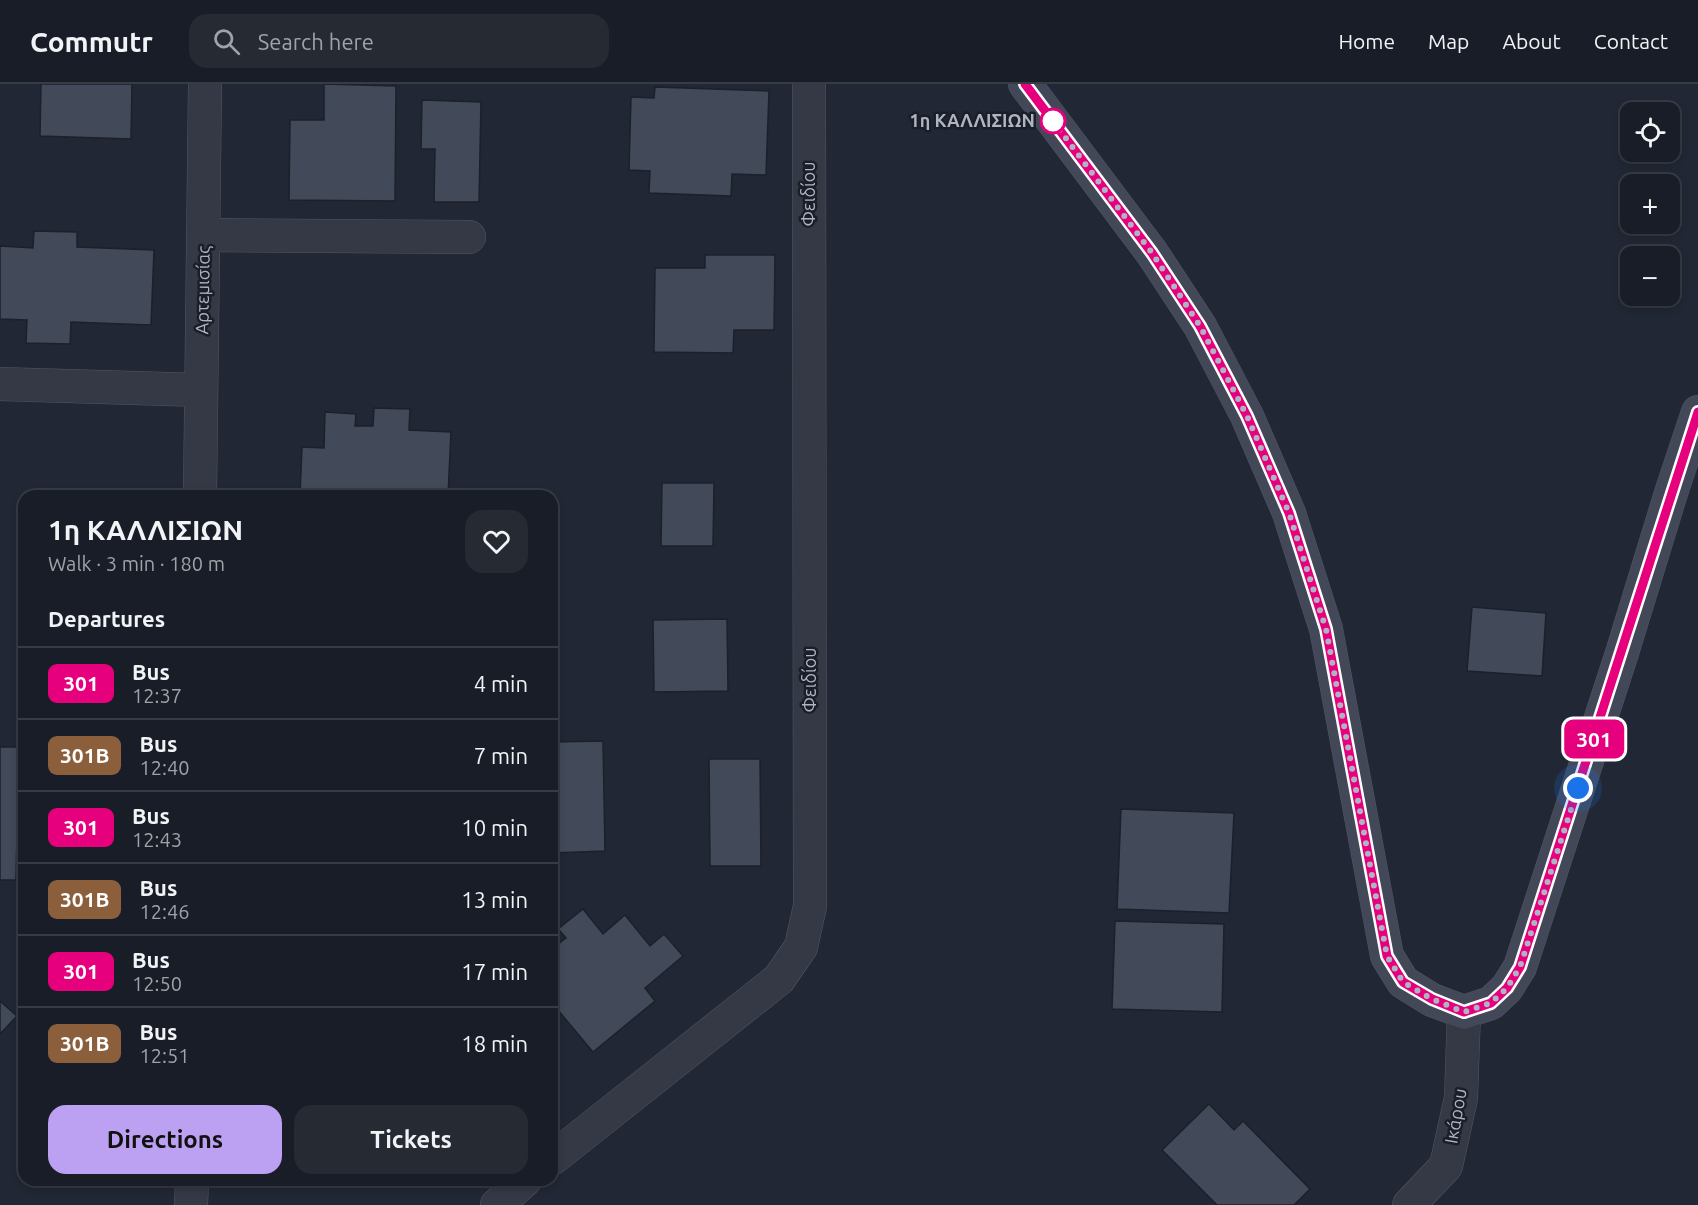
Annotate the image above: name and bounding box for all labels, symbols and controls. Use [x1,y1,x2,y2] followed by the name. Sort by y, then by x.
[189,14,609,68] search box
[210,25,243,58] icon: search
[30,26,153,57] text: Commutr
[258,29,374,54] text: Search here
[1338,29,1395,53] text: Home
[1428,29,1469,53] text: Map
[1502,29,1561,53] text: About
[1594,29,1668,53] text: Contact
[1620,102,1680,306] map controls
[1620,102,1680,162] button: locate
[1040,108,1066,134] marker: 1η ΚΑΛΛΙΣΙΩΝ
[910,110,1035,130] place label: 1η ΚΑΛΛΙΣΙΩΝ
[798,161,818,227] street label: Φειδίου
[1620,174,1680,234] button: +
[191,245,214,335] street label: Αρτεμισίας
[1620,246,1680,306] button: −
[465,510,528,573] button: heart
[48,514,243,545] text: 1η ΚΑΛΛΙΣΙΩΝ
[48,552,225,575] text: Walk · 3 min · 180 m
[48,606,165,631] text: Departures
[799,647,819,713] street label: Φειδίου
[132,659,170,684] text: Bus
[63,671,99,695] text: 301
[474,671,528,696] text: 4 min
[132,684,182,707] text: 12:37
[1560,720,1628,758] line badge: 301
[1576,727,1612,751] text: 301
[139,731,177,756] text: Bus
[60,743,109,767] text: 301B
[474,743,528,768] text: 7 min
[139,756,190,779] text: 12:40
[1563,773,1593,803] your location
[132,803,170,828] text: Bus
[63,815,99,839] text: 301
[461,815,528,840] text: 10 min
[132,828,182,851] text: 12:43
[139,875,177,900] text: Bus
[60,887,109,911] text: 301B
[461,887,528,912] text: 13 min
[139,900,190,923] text: 12:46
[132,947,170,972] text: Bus
[63,959,99,983] text: 301
[461,959,528,984] text: 17 min
[132,972,182,995] text: 12:50
[139,1019,177,1044] text: Bus
[60,1031,109,1055] text: 301B
[461,1031,528,1056] text: 18 min
[139,1044,190,1067] text: 12:51
[1440,1087,1470,1145] street label: Ικάρου
[48,1105,282,1174] button: Directions
[294,1105,528,1174] button: Tickets

